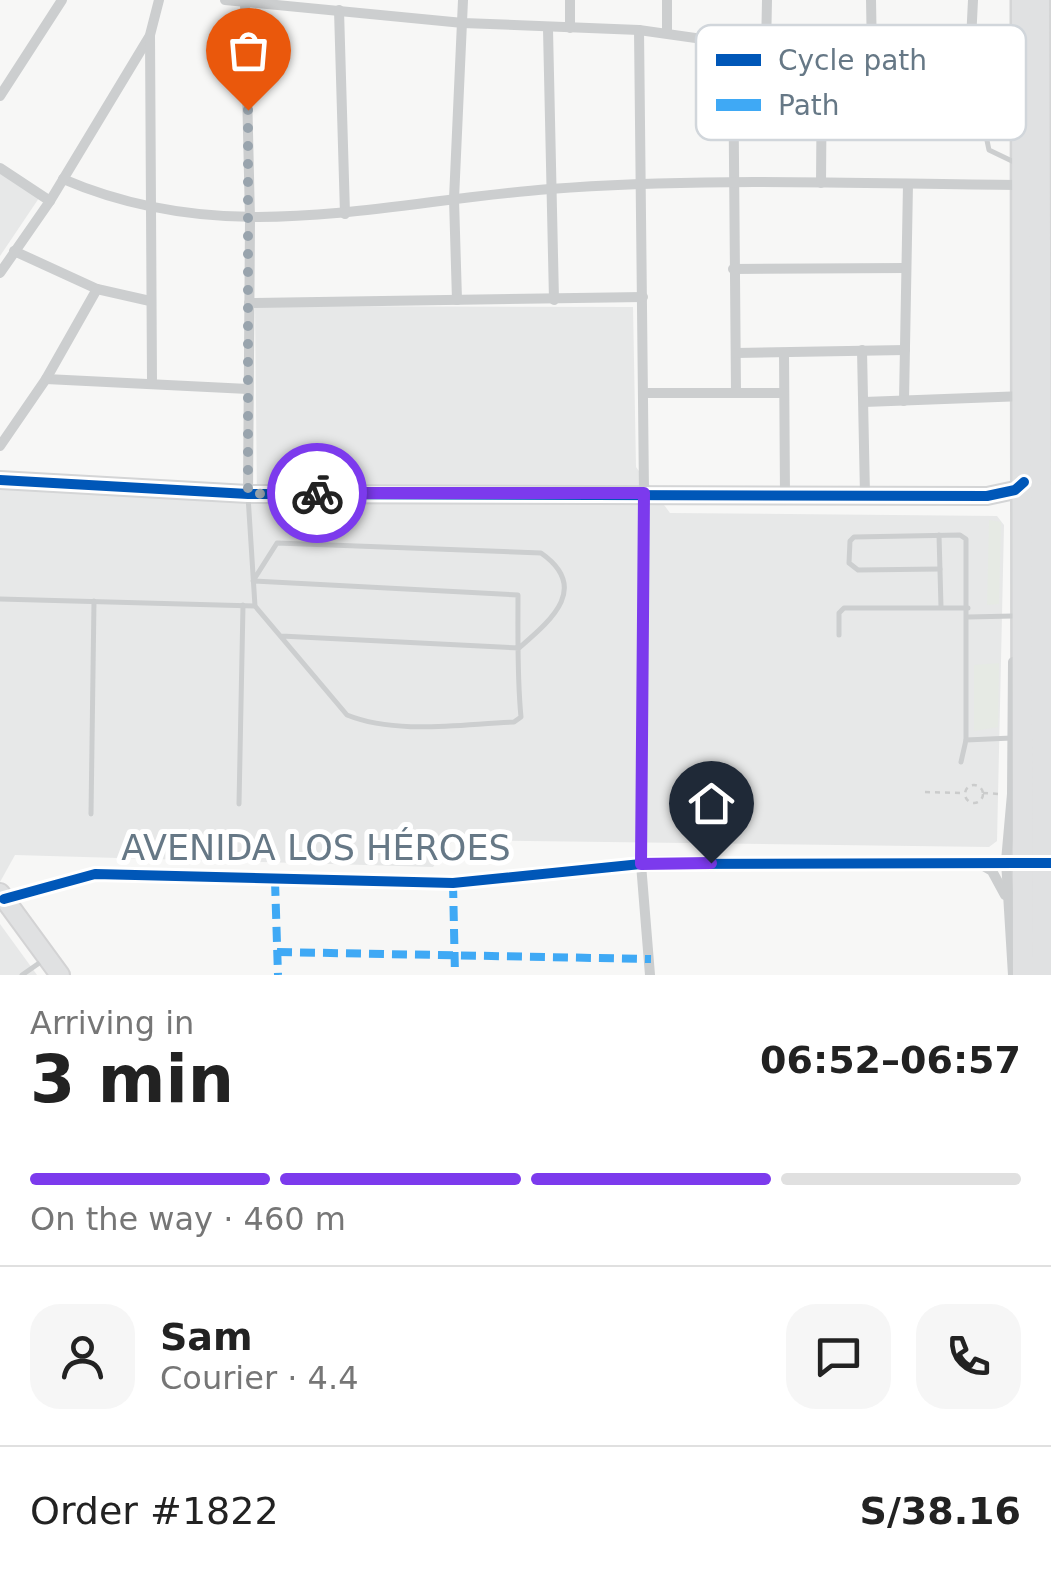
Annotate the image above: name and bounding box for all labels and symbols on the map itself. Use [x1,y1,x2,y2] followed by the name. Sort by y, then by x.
[206,8,291,111] pin
[696,25,1026,140] legend
[778,44,927,77] text: Cycle path
[778,89,840,122] text: Path
[267,443,367,543] courier
[669,761,754,864] pin
[121,827,511,868] street label: AVENIDA LOS HÉROES

